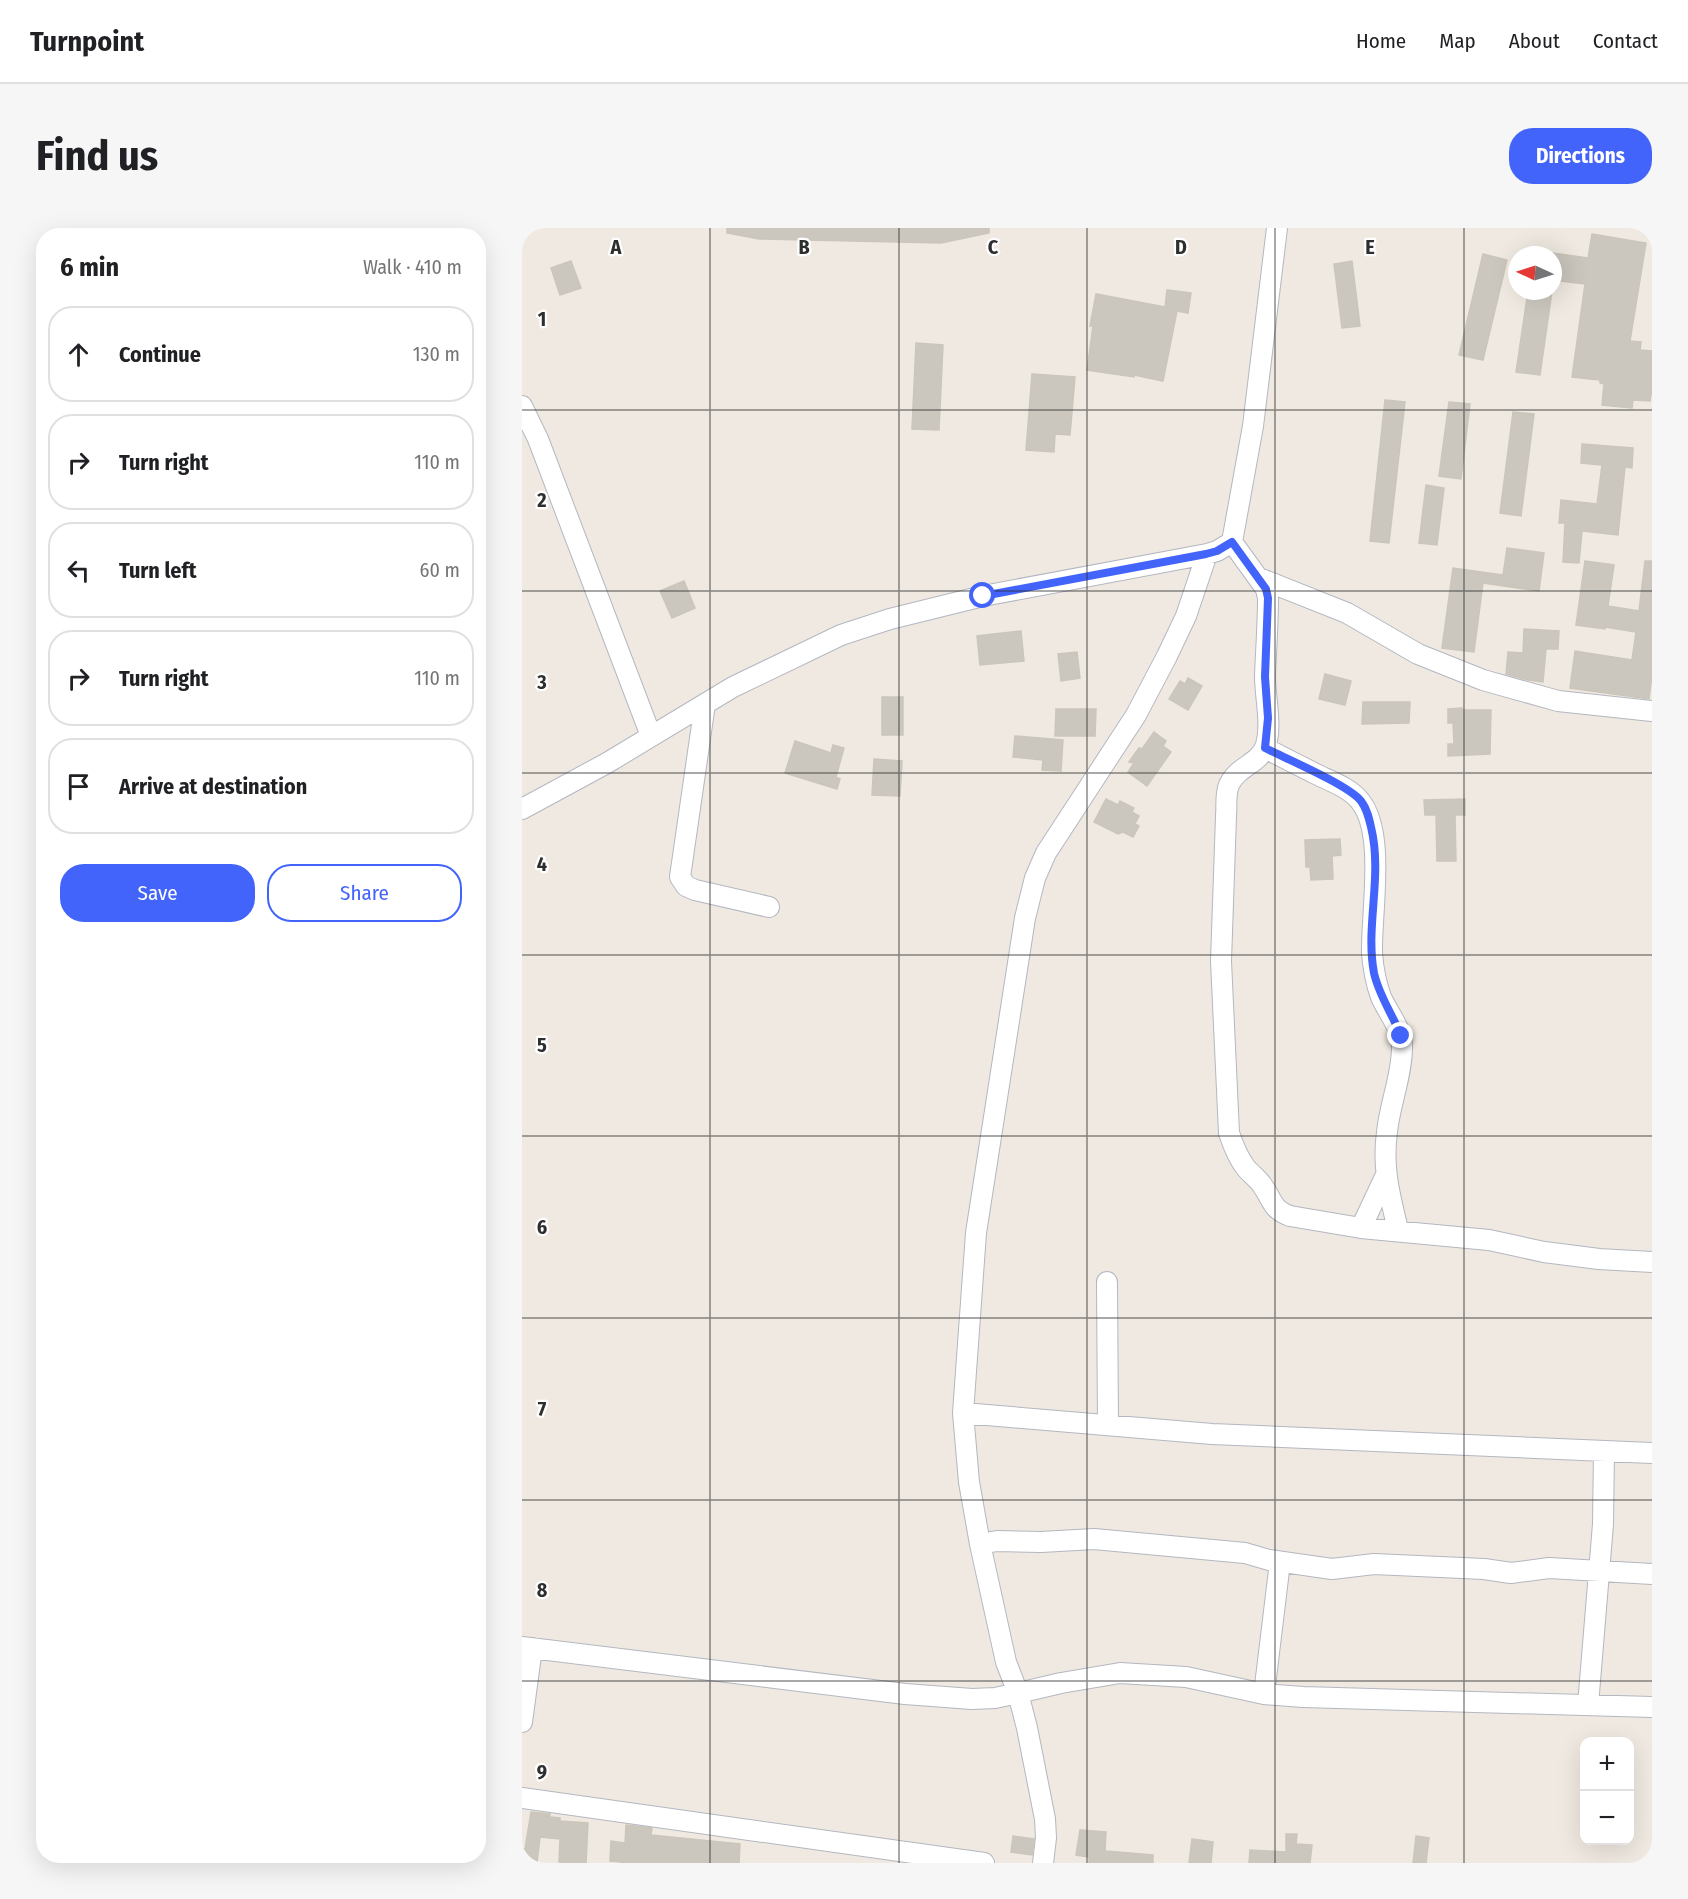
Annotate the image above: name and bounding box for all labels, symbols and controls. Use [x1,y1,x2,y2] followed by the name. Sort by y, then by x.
[30,25,144,58] text: Turnpoint
[1356,28,1406,54] text: Home
[1439,28,1476,54] text: Map
[1509,28,1560,54] text: About
[1593,28,1658,54] text: Contact
[1509,128,1652,184] button: Directions
[36,131,158,181] text: Find us
[610,235,623,259] text: A
[798,235,810,259] text: B
[988,235,999,259] text: C
[1175,235,1187,259] text: D
[1365,235,1375,259] text: E
[1508,246,1562,300] north arrow
[60,252,119,283] text: 6 min
[363,255,462,279] text: Walk · 410 m
[538,307,546,331] text: 1
[62,338,95,371] icon: ahead
[119,341,201,368] text: Continue
[413,342,460,366] text: 130 m
[62,446,95,479] icon: right
[119,449,208,476] text: Turn right
[414,450,460,474] text: 110 m
[536,488,547,512] text: 2
[62,554,95,587] icon: left
[119,557,197,584] text: Turn left
[420,558,460,582] text: 60 m
[969,582,995,608] route start
[62,662,95,695] icon: right
[119,665,208,692] text: Turn right
[414,666,460,690] text: 110 m
[536,670,547,694] text: 3
[62,770,95,803] icon: arrive
[119,773,307,800] text: Arrive at destination
[537,852,547,876] text: 4
[60,864,255,922] button: Save
[267,864,462,922] button: Share
[1387,1022,1413,1048] route end
[537,1033,547,1057] text: 5
[537,1215,547,1239] text: 6
[538,1397,547,1421] text: 7
[537,1578,548,1602] text: 8
[1580,1737,1634,1845] map controls
[1580,1737,1634,1791] button: +
[537,1760,547,1784] text: 9
[1580,1791,1634,1845] button: −

